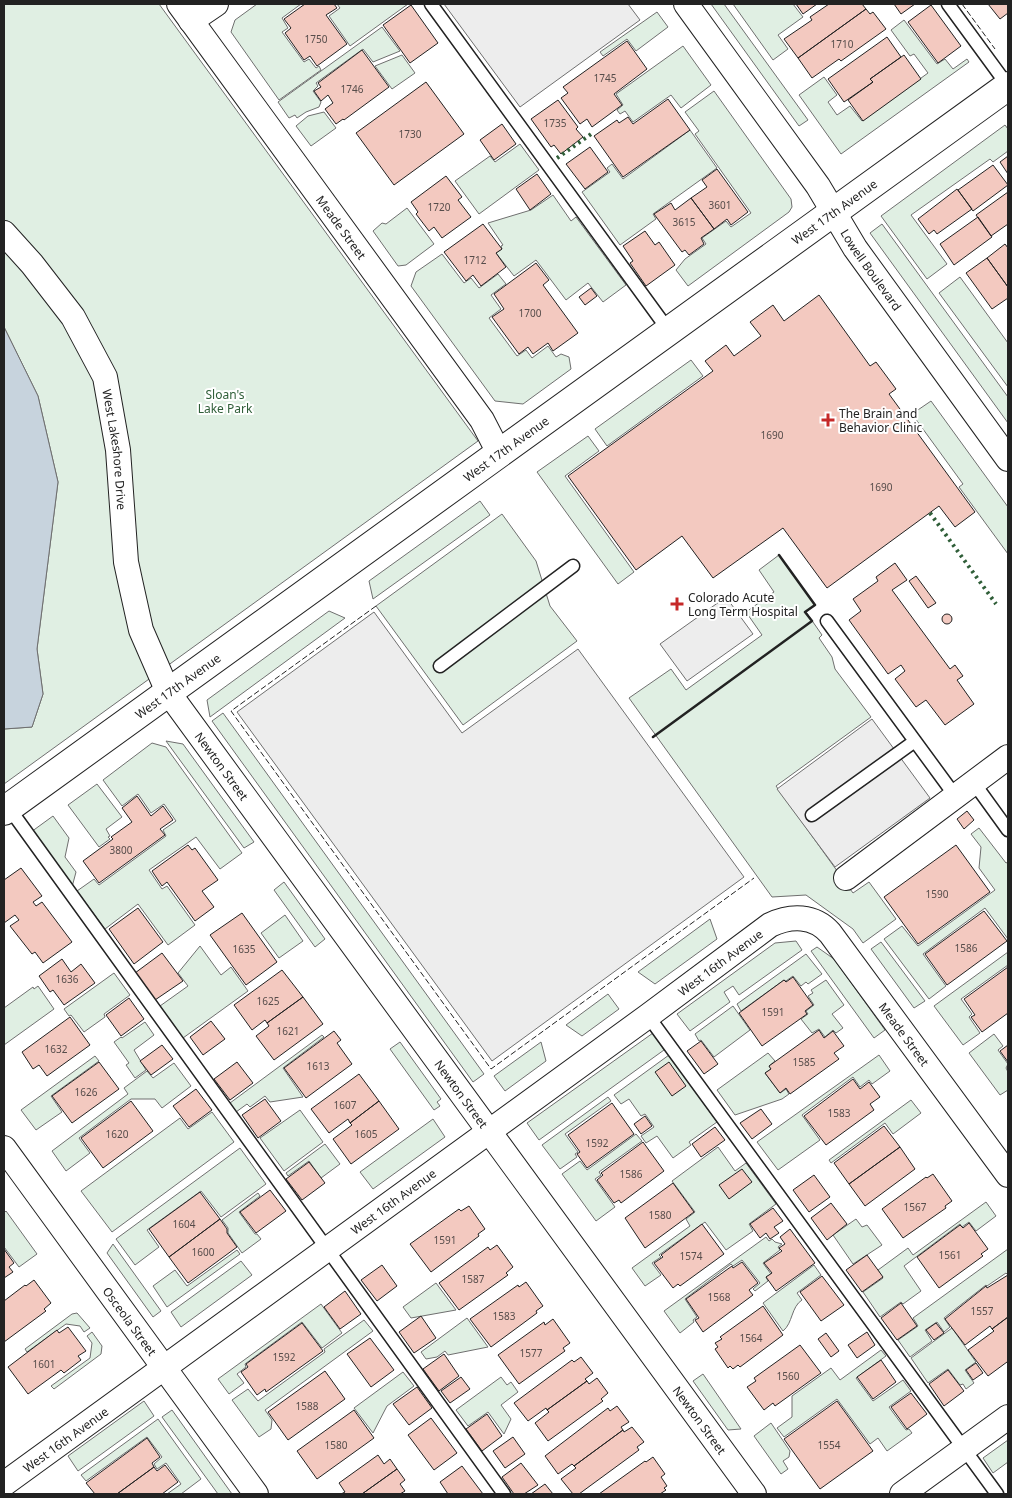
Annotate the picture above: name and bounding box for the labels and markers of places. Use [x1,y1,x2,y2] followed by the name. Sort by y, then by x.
[839,405,923,436] place label: The Brain and Behavior Clinic
[821,413,835,427] marker: The Brain and Behavior Clinic
[688,589,798,620] place label: Colorado Acute Long Term Hospital
[670,597,684,611] marker: Colorado Acute Long Term Hospital

